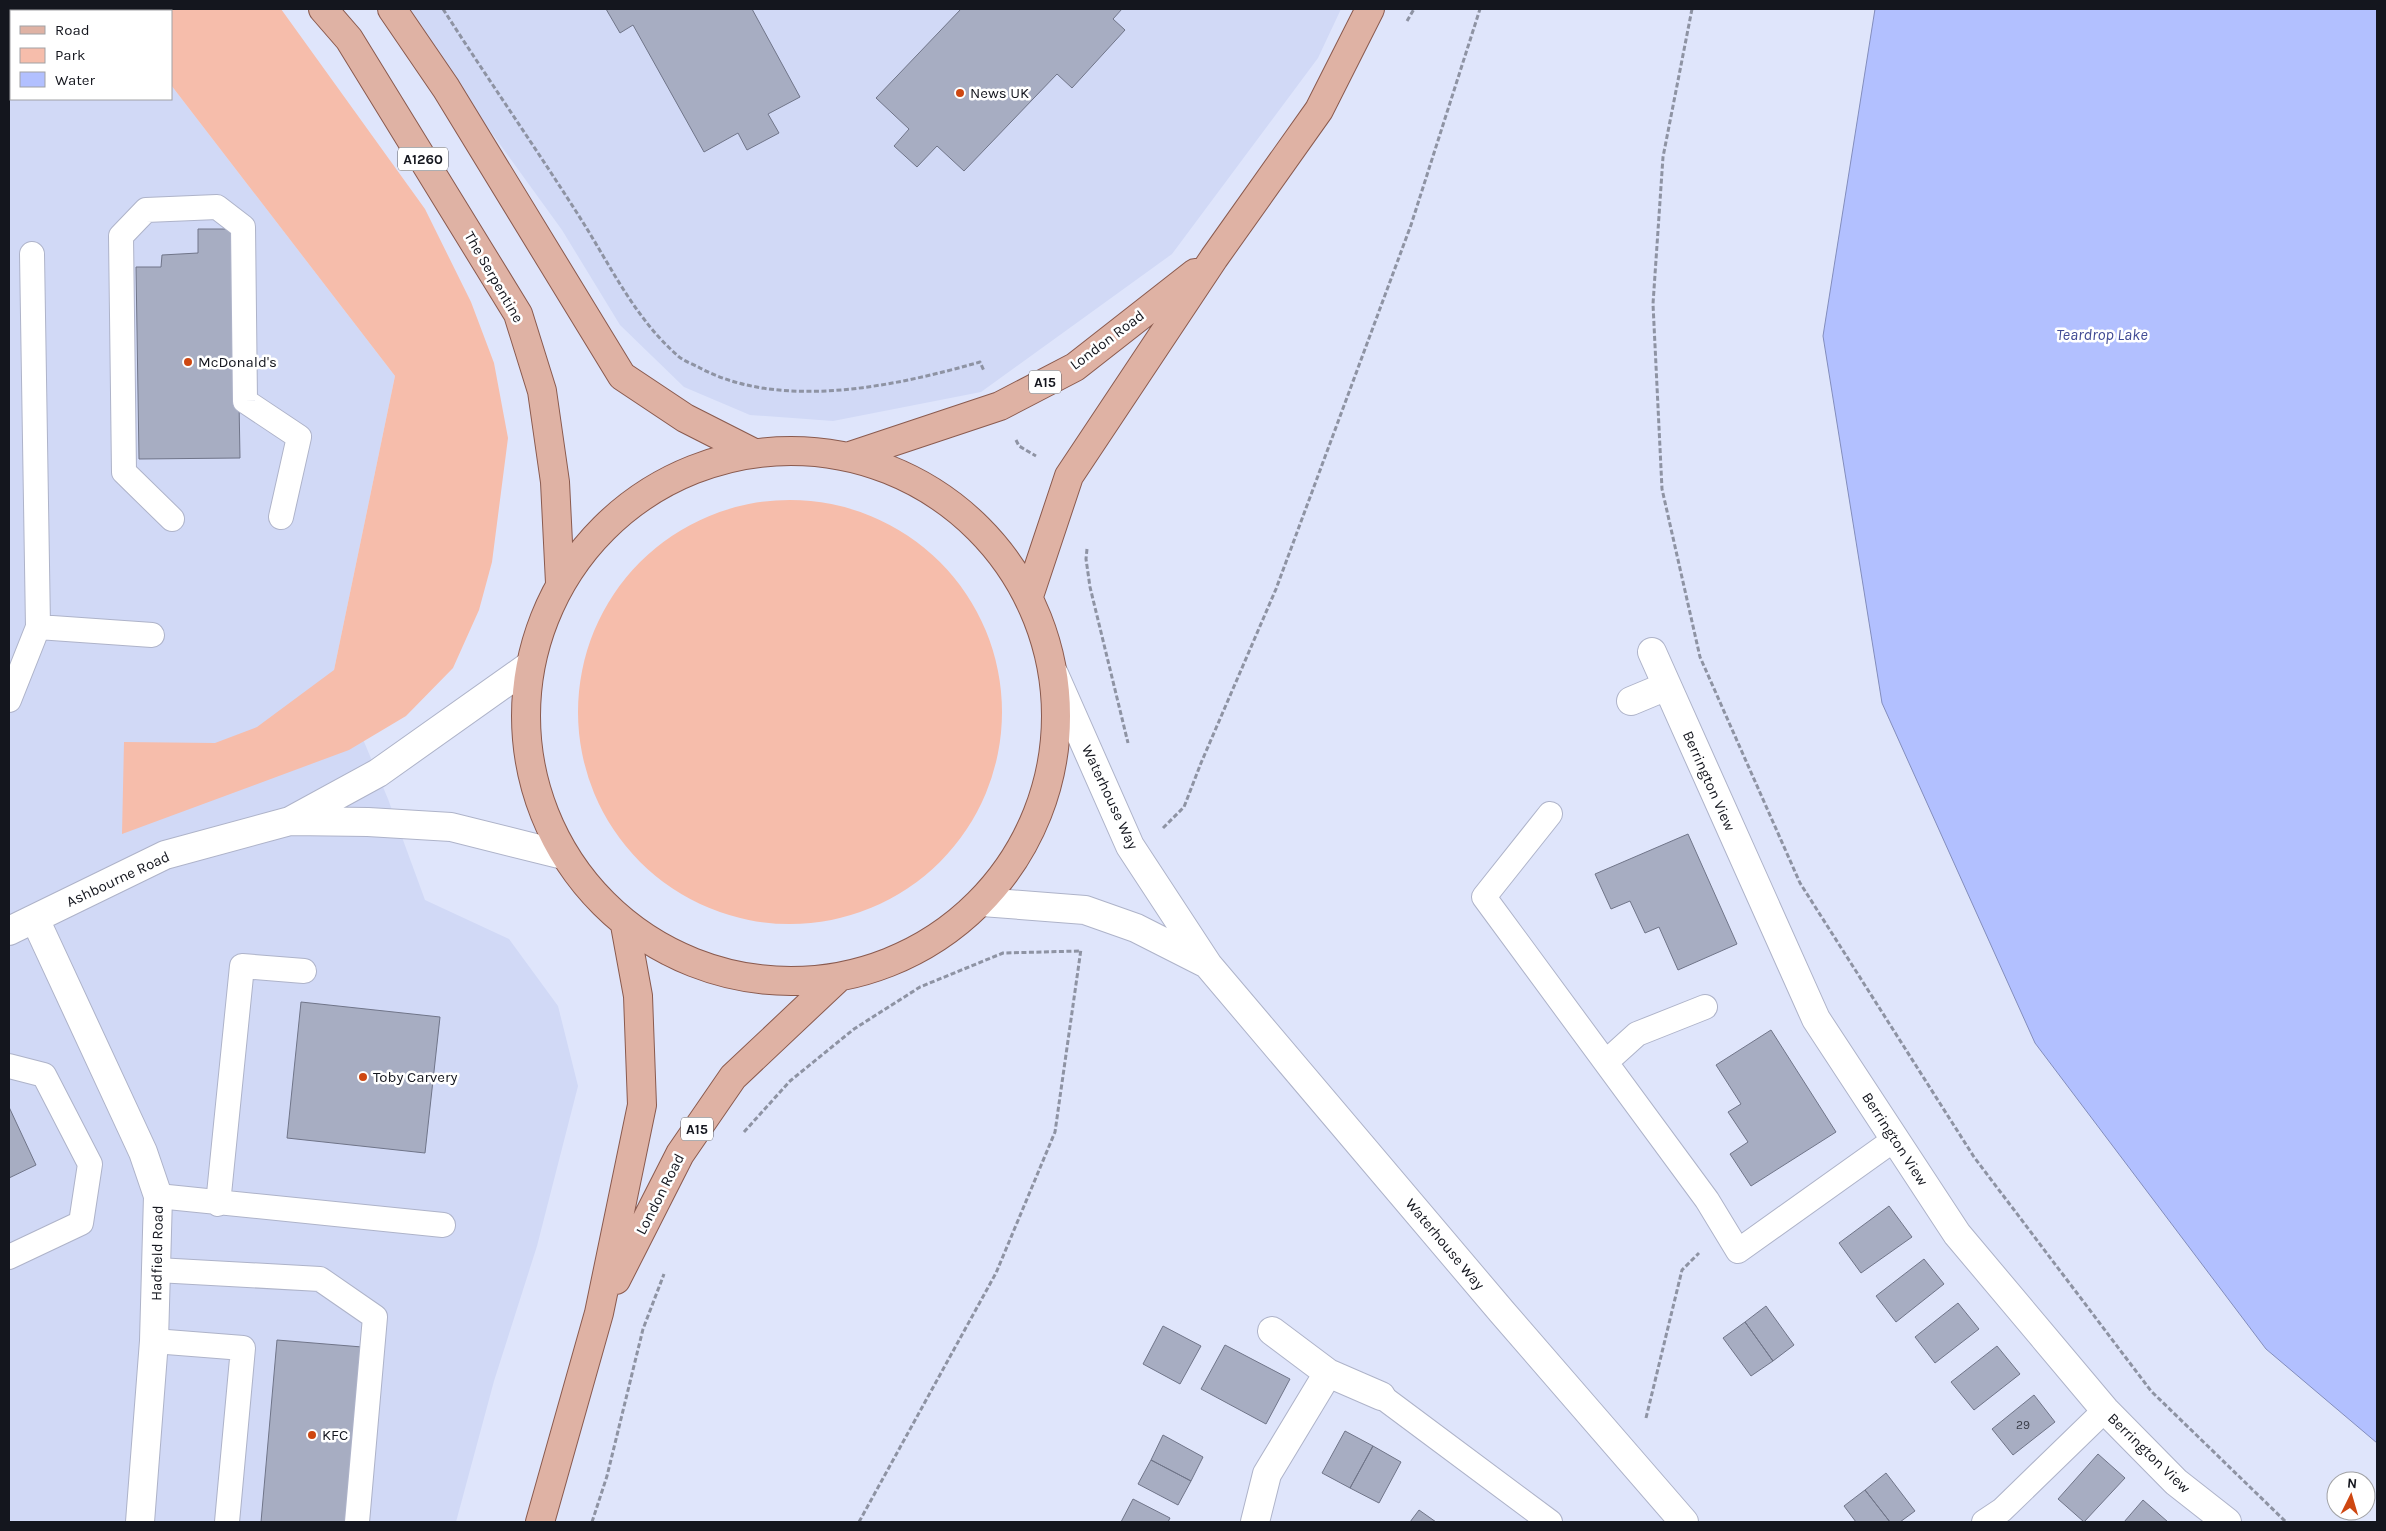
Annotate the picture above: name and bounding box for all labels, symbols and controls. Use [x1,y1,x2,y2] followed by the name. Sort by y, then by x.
[10,10,172,100] legend
[55,21,90,39] text: Road
[55,46,85,64] text: Park
[55,71,96,89] text: Water
[970,84,1029,102] place label: News UK
[954,87,966,99] marker: News UK
[398,148,448,170] road number: A1260
[461,228,527,326] street label: The Serpentine
[1066,306,1148,374] street label: London Road
[2056,325,2148,344] water label: Teardrop Lake
[198,353,277,371] place label: McDonald's
[182,356,194,368] marker: McDonald's
[1029,371,1061,394] road number: A15
[1679,728,1739,834] street label: Berrington View
[1078,742,1142,852] street label: Waterhouse Way
[63,847,173,911] street label: Ashbourne Road
[373,1068,457,1086] place label: Toby Carvery
[357,1071,369,1083] marker: Toby Carvery
[1858,1089,1932,1189] street label: Berrington View
[681,1118,713,1140] road number: A15
[632,1150,688,1238] street label: London Road
[1402,1195,1488,1293] street label: Waterhouse Way
[147,1205,167,1301] street label: Hadfield Road
[2104,1409,2194,1497] street label: Berrington View
[2016,1418,2030,1432] house number: 29
[322,1426,348,1444] place label: KFC
[306,1429,318,1441] marker: KFC
[2326,1471,2376,1521] north arrow
[2346,1475,2358,1492] text: N

